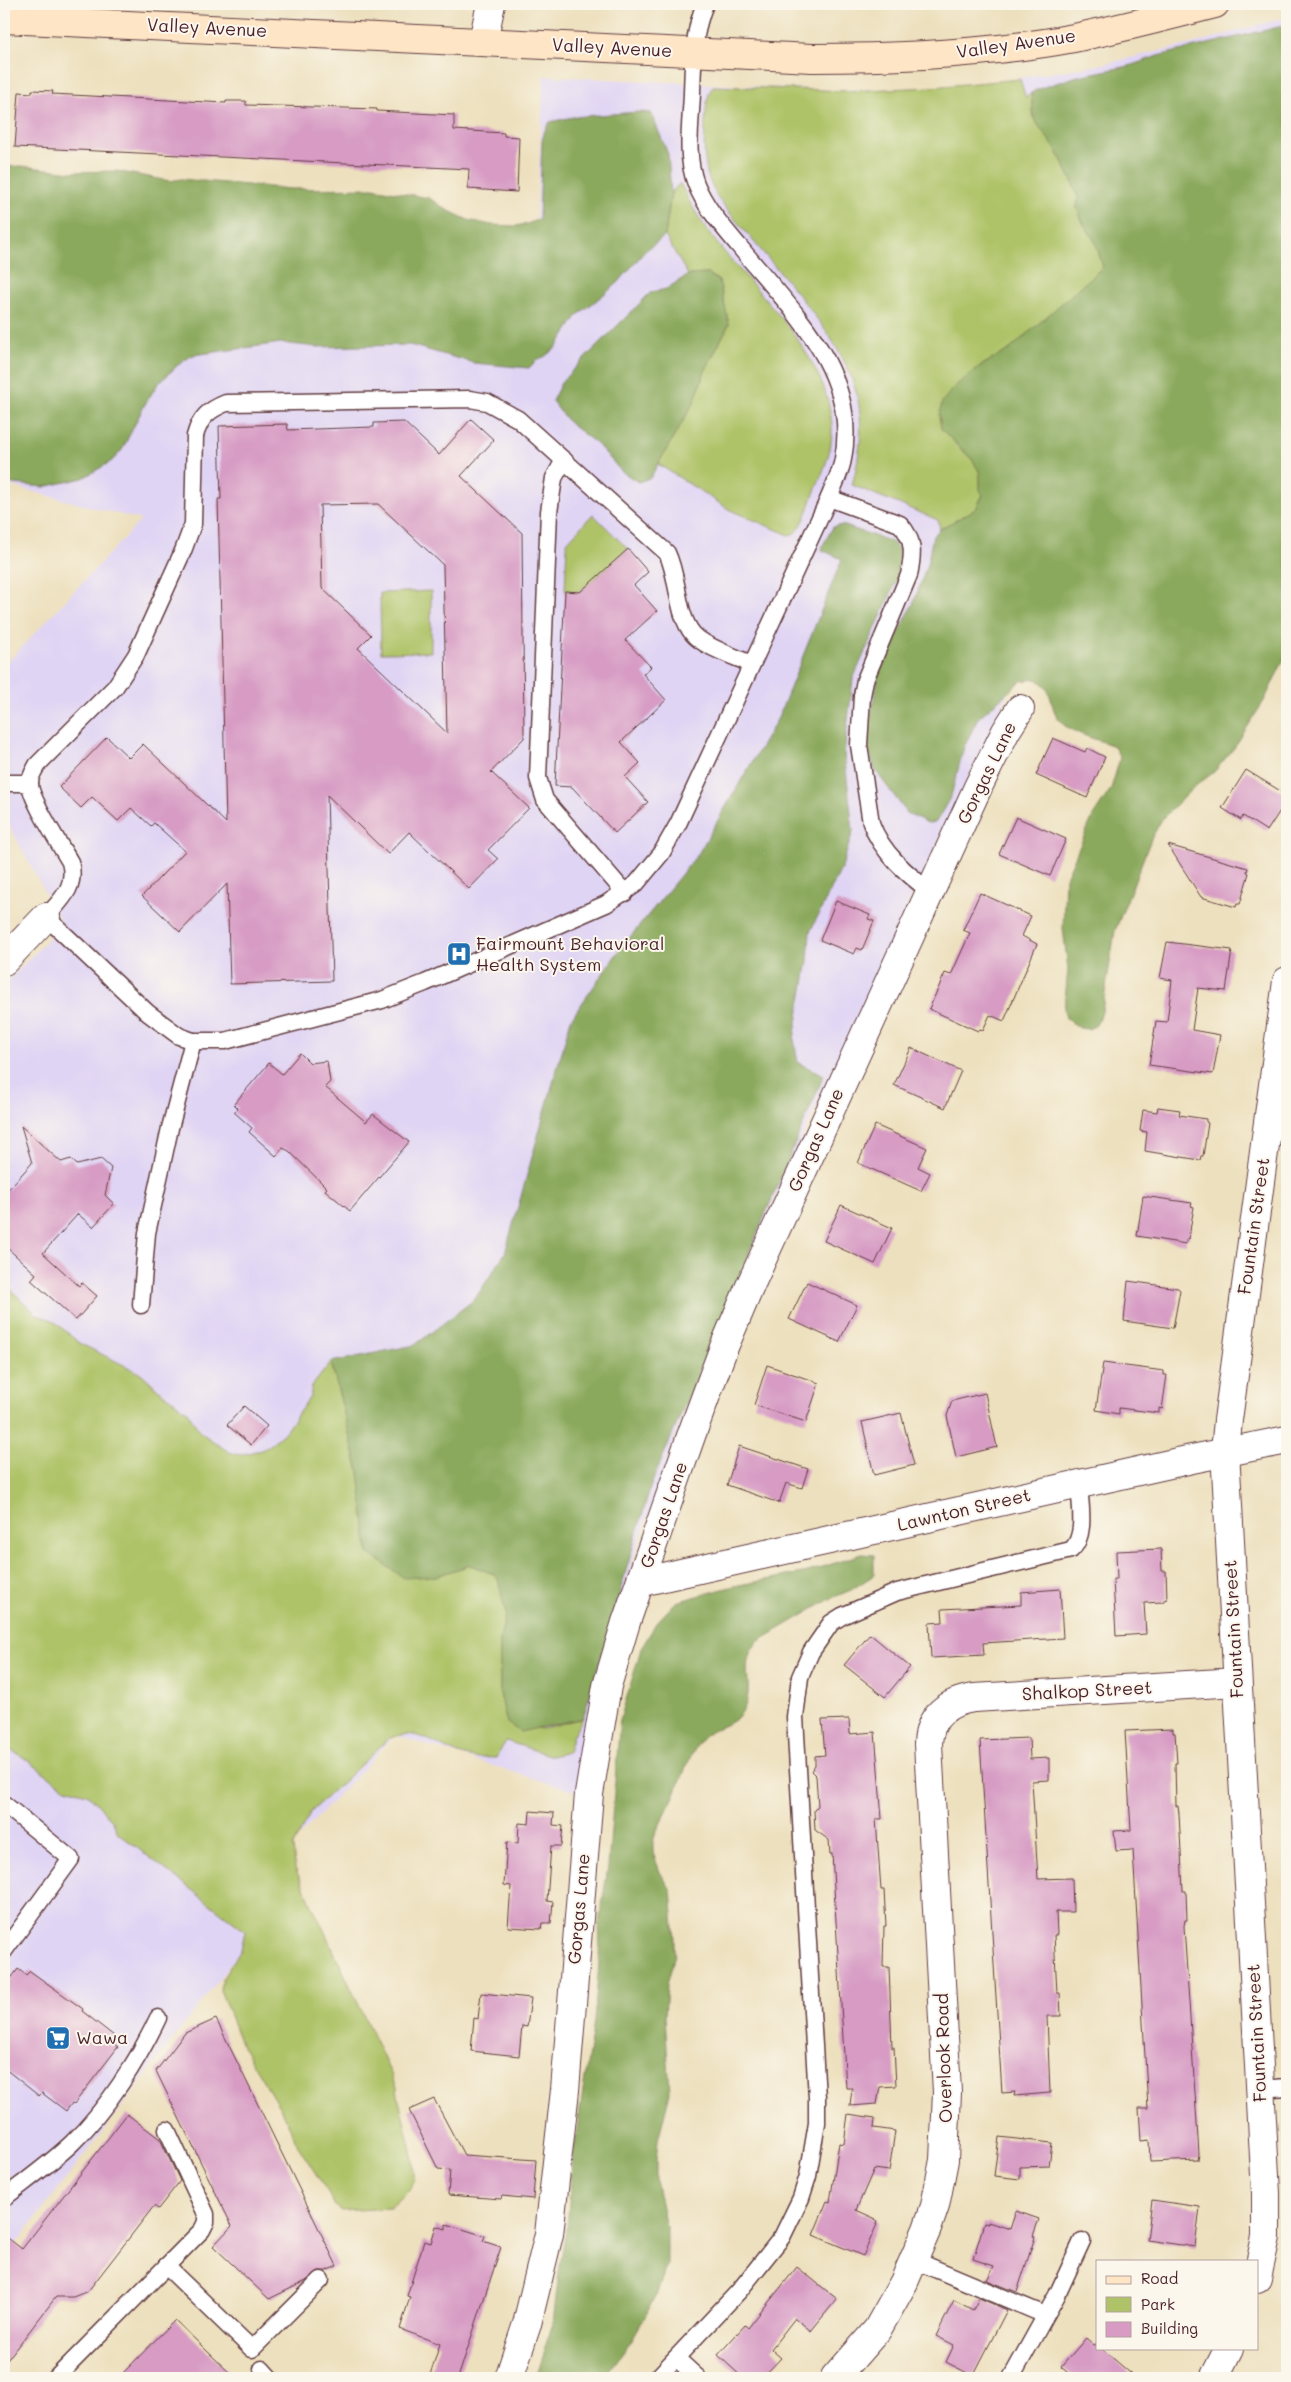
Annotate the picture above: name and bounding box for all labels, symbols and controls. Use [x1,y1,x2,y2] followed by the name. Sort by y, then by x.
[146,12,268,42] street label: Valley Avenue
[955,23,1077,63] street label: Valley Avenue
[551,32,673,62] street label: Valley Avenue
[951,717,1021,828] street label: Gorgas Lane
[476,931,665,976] place label: Fairmount Behavioral Health System
[446,941,472,967] hospital icon: Fairmount Behavioral Health System
[782,1084,849,1195] street label: Gorgas Lane
[1232,1156,1275,1296] street label: Fountain Street
[634,1458,692,1571] street label: Gorgas Lane
[895,1482,1033,1536] street label: Lawnton Street
[1217,1559,1249,1699] street label: Fountain Street
[1021,1675,1153,1705] street label: Shalkop Street
[561,1853,595,1965] street label: Gorgas Lane
[1240,1963,1272,2103] street label: Fountain Street
[929,1993,957,2123] street label: Overlook Road
[45,2025,71,2051] supermarket icon: Wawa
[76,2025,128,2049] place label: Wawa
[1096,2260,1258,2350] legend
[1141,2268,1178,2288] text: Road
[1141,2294,1175,2314] text: Park
[1141,2318,1198,2338] text: Building

